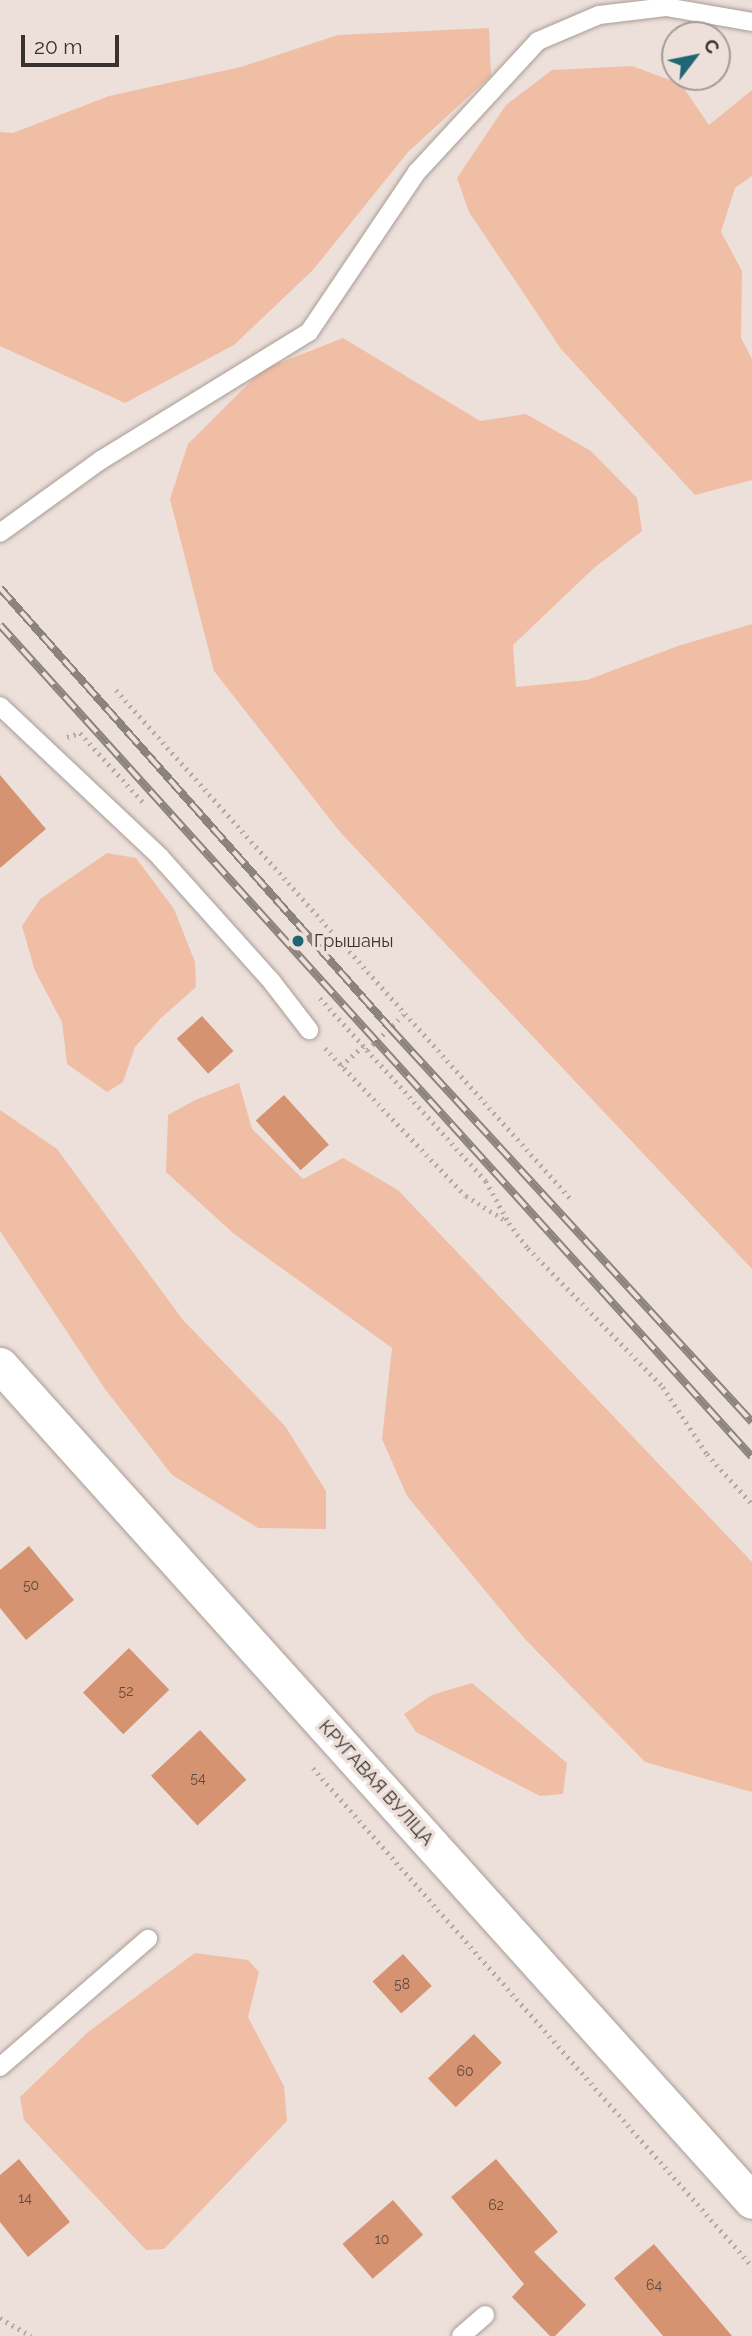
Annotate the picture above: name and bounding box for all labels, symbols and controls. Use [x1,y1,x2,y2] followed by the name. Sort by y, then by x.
[24,21,122,65] scale bar
[661,21,731,91] north arrow
[34,34,82,59] text: 20 m
[699,35,725,57] text: С
[314,930,393,952] place label: Грышаны
[288,931,308,951] marker: Грышаны
[23,1577,39,1593] house number: 50
[119,1683,133,1699] house number: 52
[314,1716,438,1850] street label: КРУГАВАЯ ВУЛІЦА
[190,1770,206,1786] house number: 54
[394,1976,410,1992] house number: 58
[456,2063,474,2079] house number: 60
[18,2190,32,2206] house number: 14
[488,2197,504,2213] house number: 62
[375,2231,389,2247] house number: 10
[646,2277,662,2293] house number: 64

